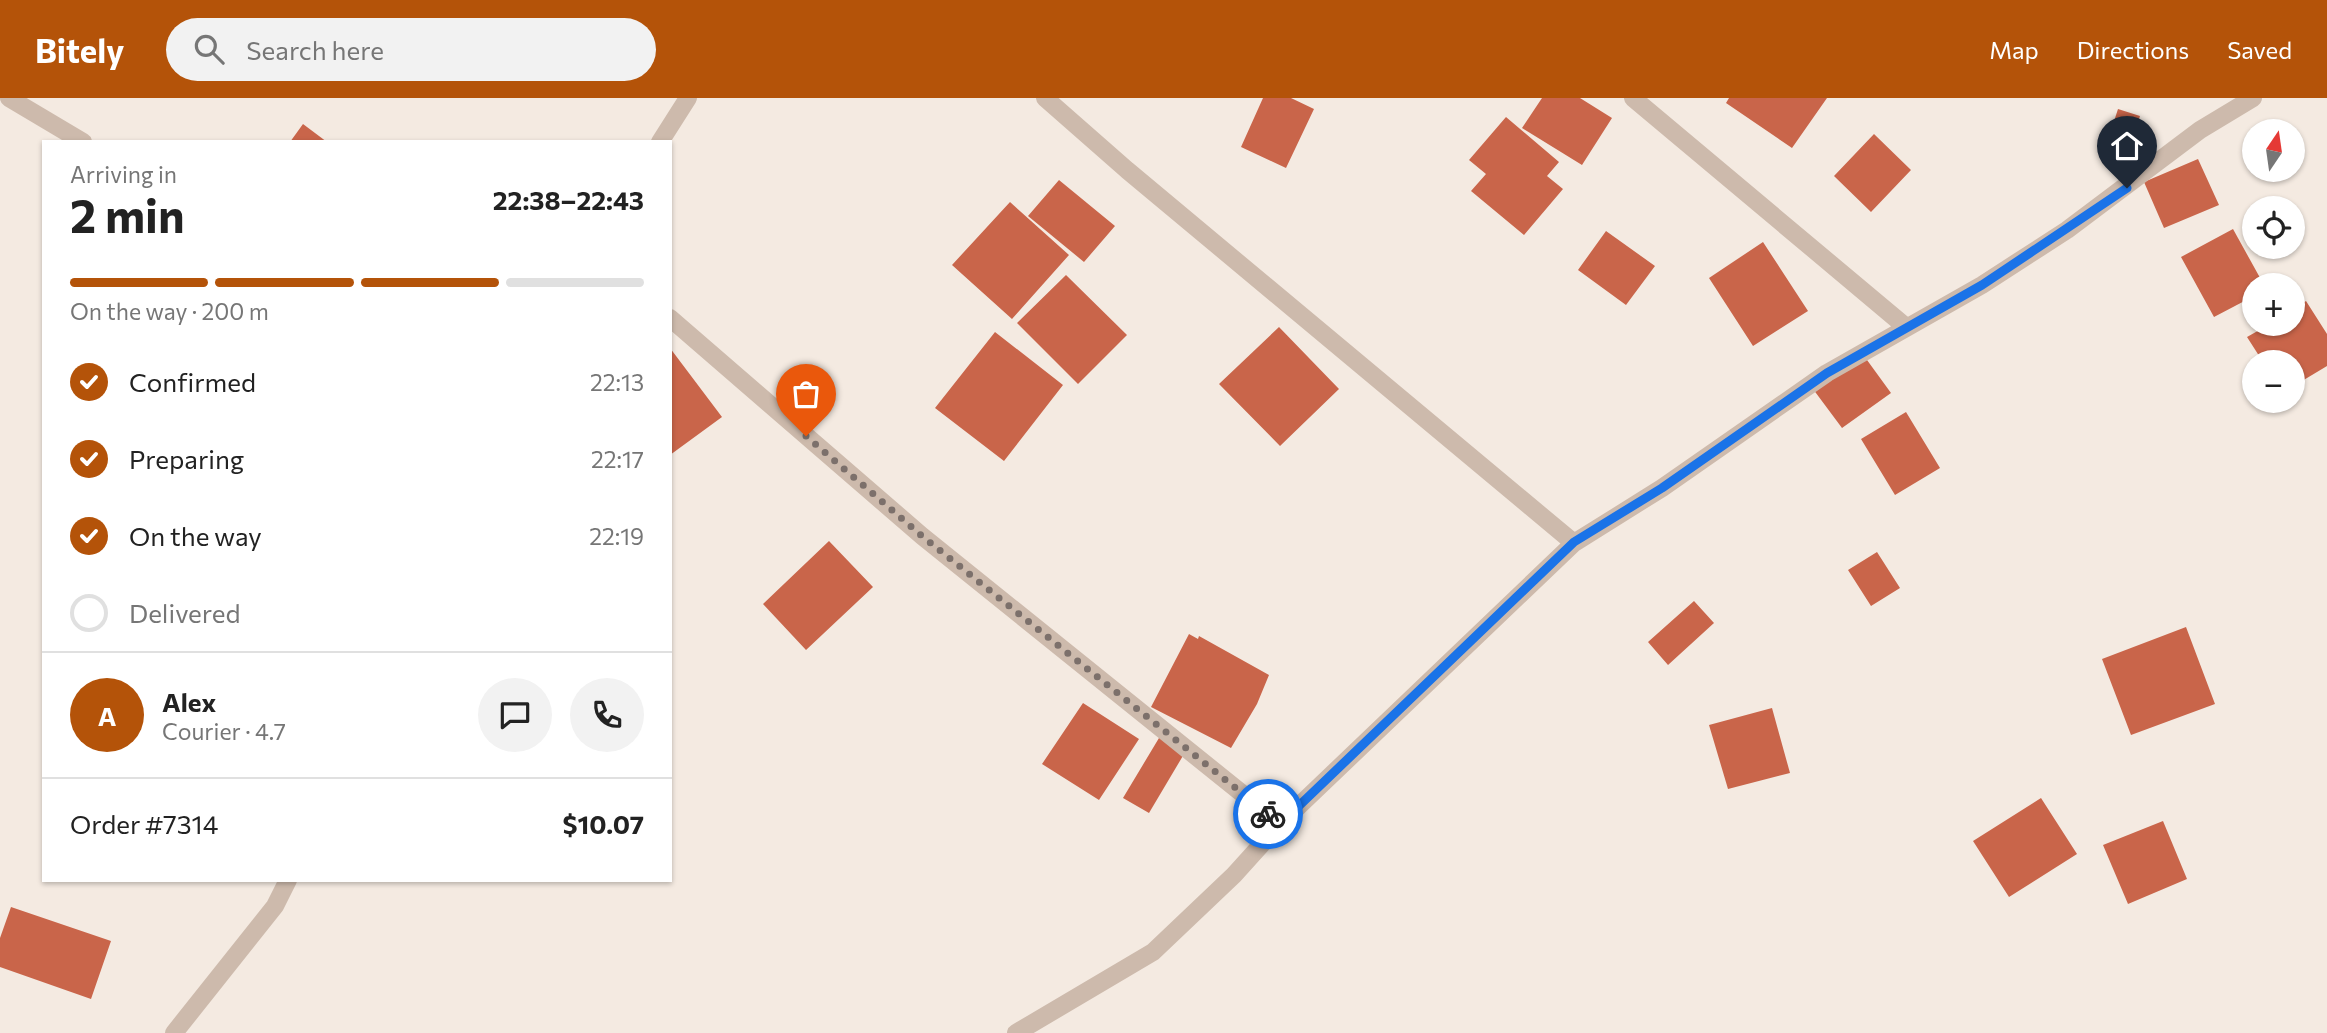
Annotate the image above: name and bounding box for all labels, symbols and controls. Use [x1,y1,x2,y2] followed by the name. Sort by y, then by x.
[166,18,656,81] search box
[35,29,124,70] text: Bitely
[190,30,228,68] icon: search
[246,34,384,65] text: Search here
[1989,35,2039,64] text: Map
[2077,35,2189,64] text: Directions
[2227,35,2292,64] text: Saved
[2097,116,2157,188] pin
[2242,119,2305,182] north arrow
[2242,119,2305,413] map controls
[2108,127,2146,165] icon: home
[70,160,177,188] text: Arriving in
[493,184,644,215] text: 22:38–22:43
[70,186,185,242] text: 2 min
[2242,196,2305,259] button: locate
[2242,273,2305,336] button: +
[70,297,269,325] text: On the way · 200 m
[2242,350,2305,413] button: −
[70,363,108,401] icon: check
[776,364,836,436] pin
[129,366,256,397] text: Confirmed
[590,368,644,396] text: 22:13
[787,375,825,413] icon: bag
[70,440,108,478] icon: check
[129,443,244,474] text: Preparing
[591,445,644,473] text: 22:17
[70,517,108,555] icon: check
[129,520,262,551] text: On the way
[589,522,644,550] text: 22:19
[129,597,240,628] text: Delivered
[478,678,552,752] button: chat
[570,678,644,752] button: phone
[162,686,216,717] text: Alex
[98,700,116,731] text: A
[162,717,286,745] text: Courier · 4.7
[1233,779,1303,849] courier
[1249,795,1287,833] icon: bike
[70,808,218,839] text: Order #7314
[563,808,644,839] text: $10.07

